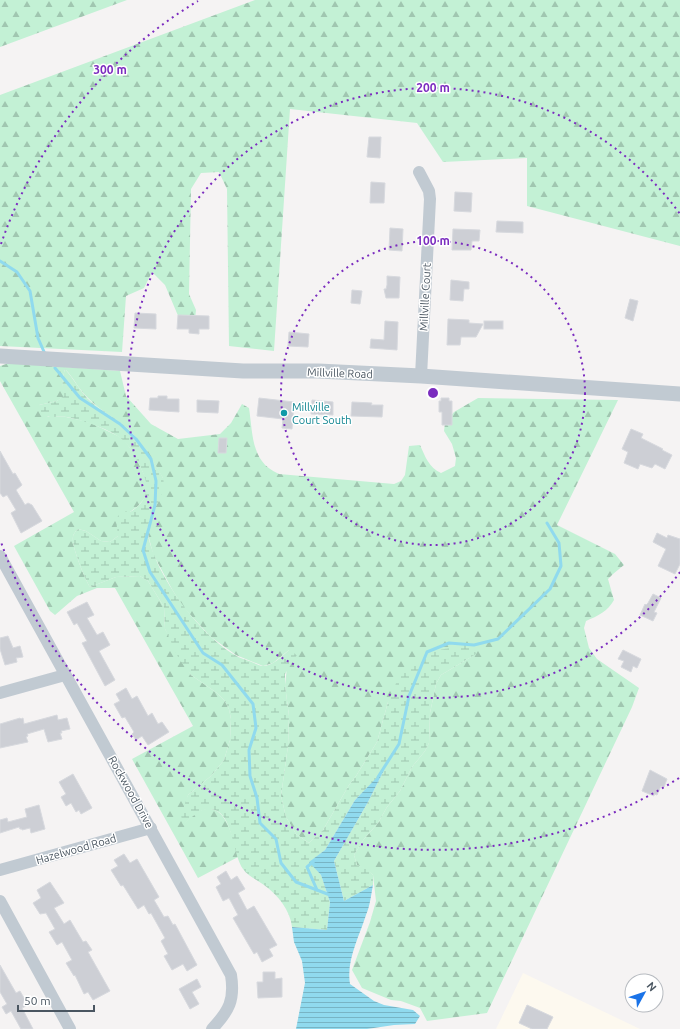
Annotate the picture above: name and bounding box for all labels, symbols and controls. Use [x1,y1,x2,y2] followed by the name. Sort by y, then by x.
[93,63,127,76] text: 300 m
[416,81,450,94] text: 200 m
[416,234,450,247] text: 100 m
[417,262,433,331] street label: Millville Court
[307,366,373,380] street label: Millville Road
[426,386,440,400] centre of rings
[292,401,352,426] place label: Millville Court South
[279,408,289,418] marker: Millville Court South
[106,754,156,830] street label: Rockwood Drive
[34,832,118,866] street label: Hazelwood Road
[624,973,664,1013] north arrow
[644,980,659,994] text: N
[18,987,94,1013] scale bar
[24,994,51,1007] text: 50 m

